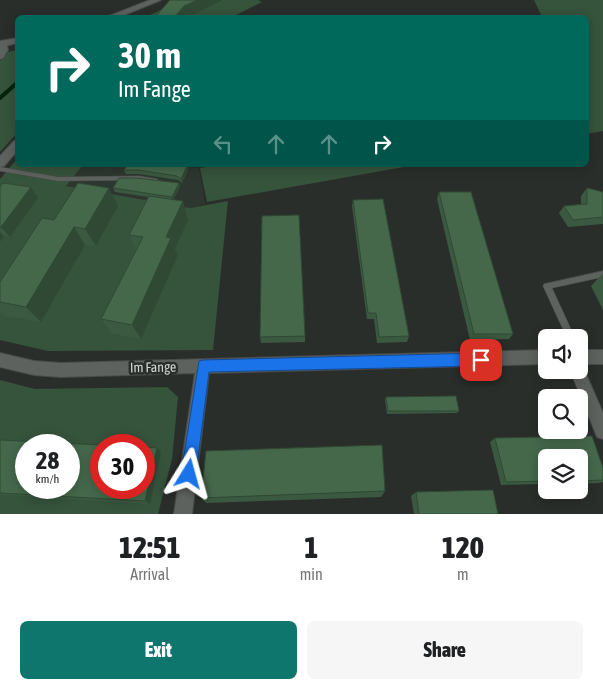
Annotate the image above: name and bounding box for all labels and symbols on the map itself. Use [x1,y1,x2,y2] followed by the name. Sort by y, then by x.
[460,339,502,381] pin
[130,359,176,375] street label: Im Fange
[90,434,155,499] speed limit sign: 30
[162,447,214,499] position arrow

